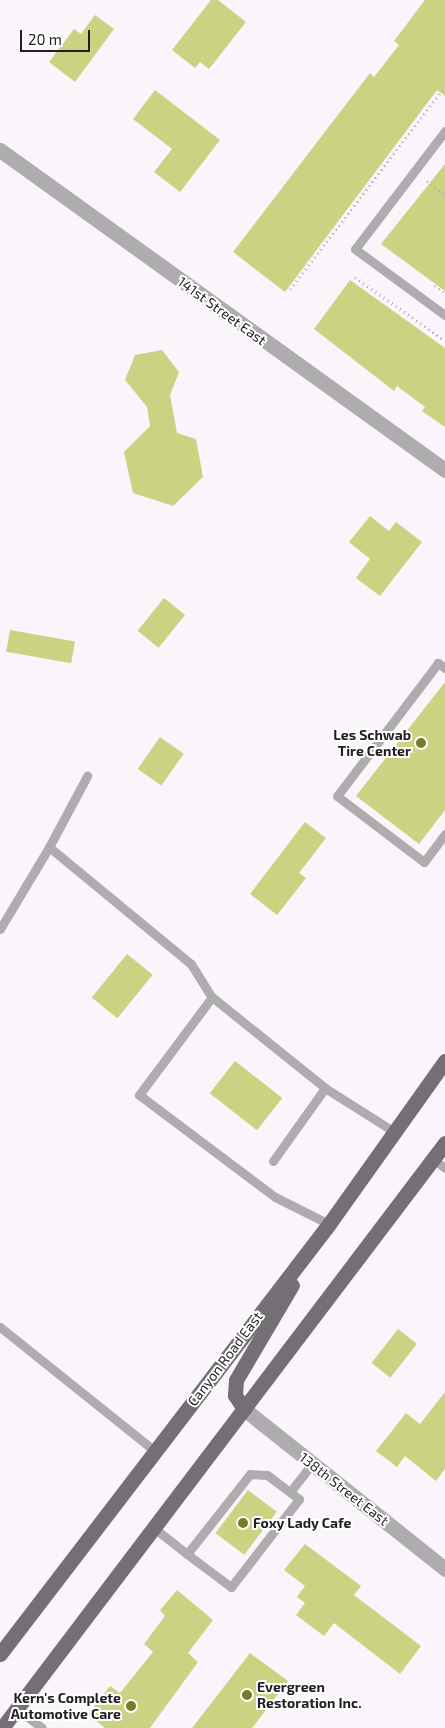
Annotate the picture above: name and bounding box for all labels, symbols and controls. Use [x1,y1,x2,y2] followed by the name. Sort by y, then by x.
[22,20,92,52] scale bar
[28,30,62,48] text: 20 m
[174,273,270,349] street label: 141st Street East
[333,727,411,760] place label: Les Schwab Tire Center
[415,737,427,749] marker: Les Schwab Tire Center
[184,1309,266,1409] street label: Canyon Road East
[296,1449,392,1529] street label: 138th Street East
[253,1515,352,1531] place label: Foxy Lady Cafe
[237,1517,249,1529] marker: Foxy Lady Cafe
[257,1679,362,1711] place label: Evergreen Restoration Inc.
[241,1689,253,1701] marker: Evergreen Restoration Inc.
[11,1690,121,1722] place label: Kern's Complete Automotive Care
[125,1700,137,1712] marker: Kern's Complete Automotive Care

